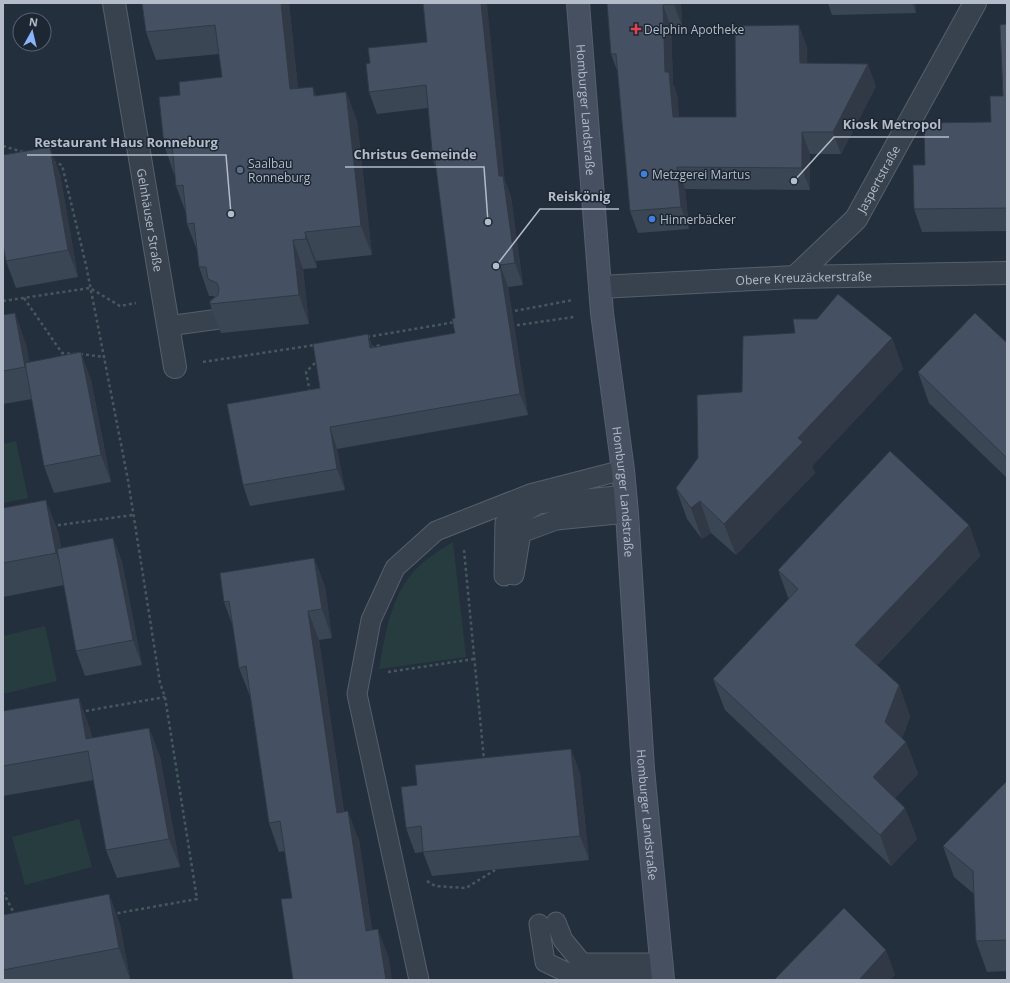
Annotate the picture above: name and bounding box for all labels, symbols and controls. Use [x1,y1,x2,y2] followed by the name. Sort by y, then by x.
[12,12,52,52] north arrow
[28,14,39,30] text: N
[644,21,745,38] place label: Delphin Apotheke
[631,24,641,34] marker: Delphin Apotheke
[573,43,600,176] street label: Homburger Landstraße
[834,112,949,137] callout: Kiosk Metropol
[843,115,941,133] text: Kiosk Metropol
[27,130,226,155] callout: Restaurant Haus Ronneburg
[34,133,218,151] text: Restaurant Haus Ronneburg
[345,142,484,167] callout: Christus Gemeinde
[852,142,904,217] street label: Jaspertstraße
[353,145,477,163] text: Christus Gemeinde
[248,155,311,186] place label: Saalbau Ronneburg
[235,165,245,175] marker: Saalbau Ronneburg
[652,166,750,183] place label: Metzgerei Martus
[133,167,167,273] street label: Gelnhäuser Straße
[639,169,649,179] marker: Metzgerei Martus
[540,184,619,209] callout: Reiskönig
[548,187,611,205] text: Reiskönig
[660,211,736,228] place label: Hinnerbäcker
[647,214,657,224] marker: Hinnerbäcker
[735,267,872,289] street label: Obere Kreuzäckerstraße
[609,425,638,558] street label: Homburger Landstraße
[633,749,662,881] street label: Homburger Landstraße

